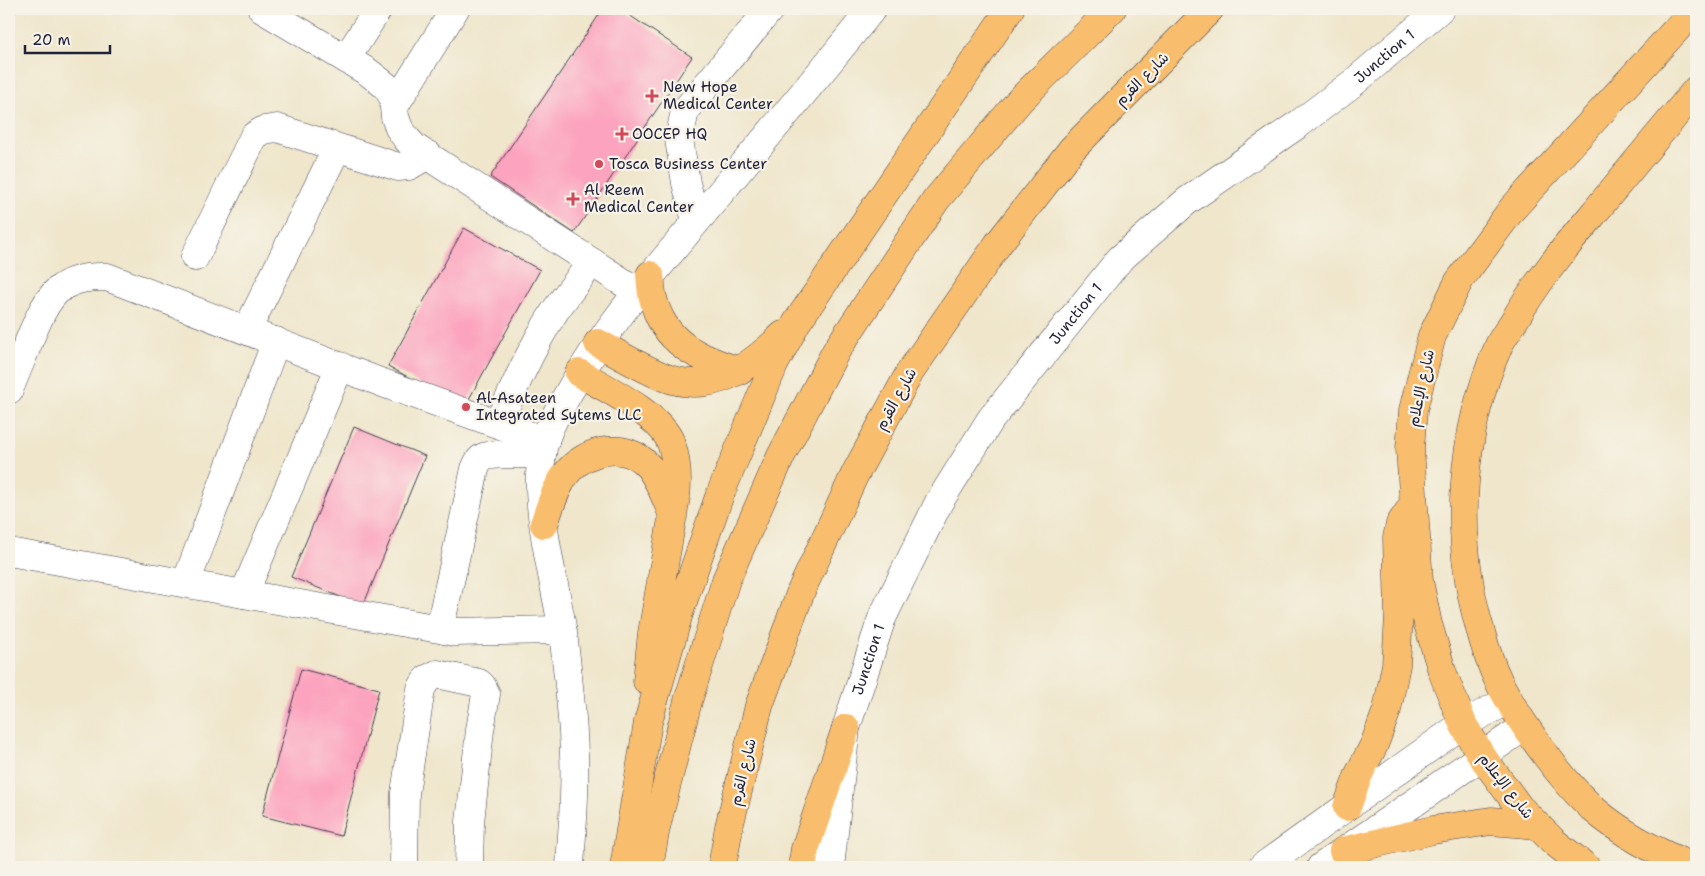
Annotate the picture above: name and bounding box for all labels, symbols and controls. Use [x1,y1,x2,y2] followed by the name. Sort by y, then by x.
[25,22,110,54] scale bar
[1350,25,1419,88] street label: Junction 1
[32,30,71,50] text: 20 m
[1111,48,1174,111] street label: شارع القرم
[663,77,773,114] place label: New Hope Medical Center
[645,89,659,103] marker: New Hope Medical Center
[632,124,707,144] place label: OOCEP HQ
[616,128,628,140] marker: OOCEP HQ
[609,154,767,174] place label: Tosca Business Center
[593,158,605,170] marker: Tosca Business Center
[584,180,694,217] place label: Al Reem Medical Center
[566,192,580,206] marker: Al Reem Medical Center
[1045,279,1107,349] street label: Junction 1
[1403,348,1440,429] street label: شارع الإعلام
[871,364,922,434] street label: شارع القرم
[476,388,642,425] place label: Al-Asateen Integrated Sytems LLC
[460,401,472,413] marker: Al-Asateen Integrated Sytems LLC
[847,621,889,698] street label: Junction 1
[725,736,762,808] street label: شارع القرم
[1473,749,1538,824] street label: شارع الإعلام

